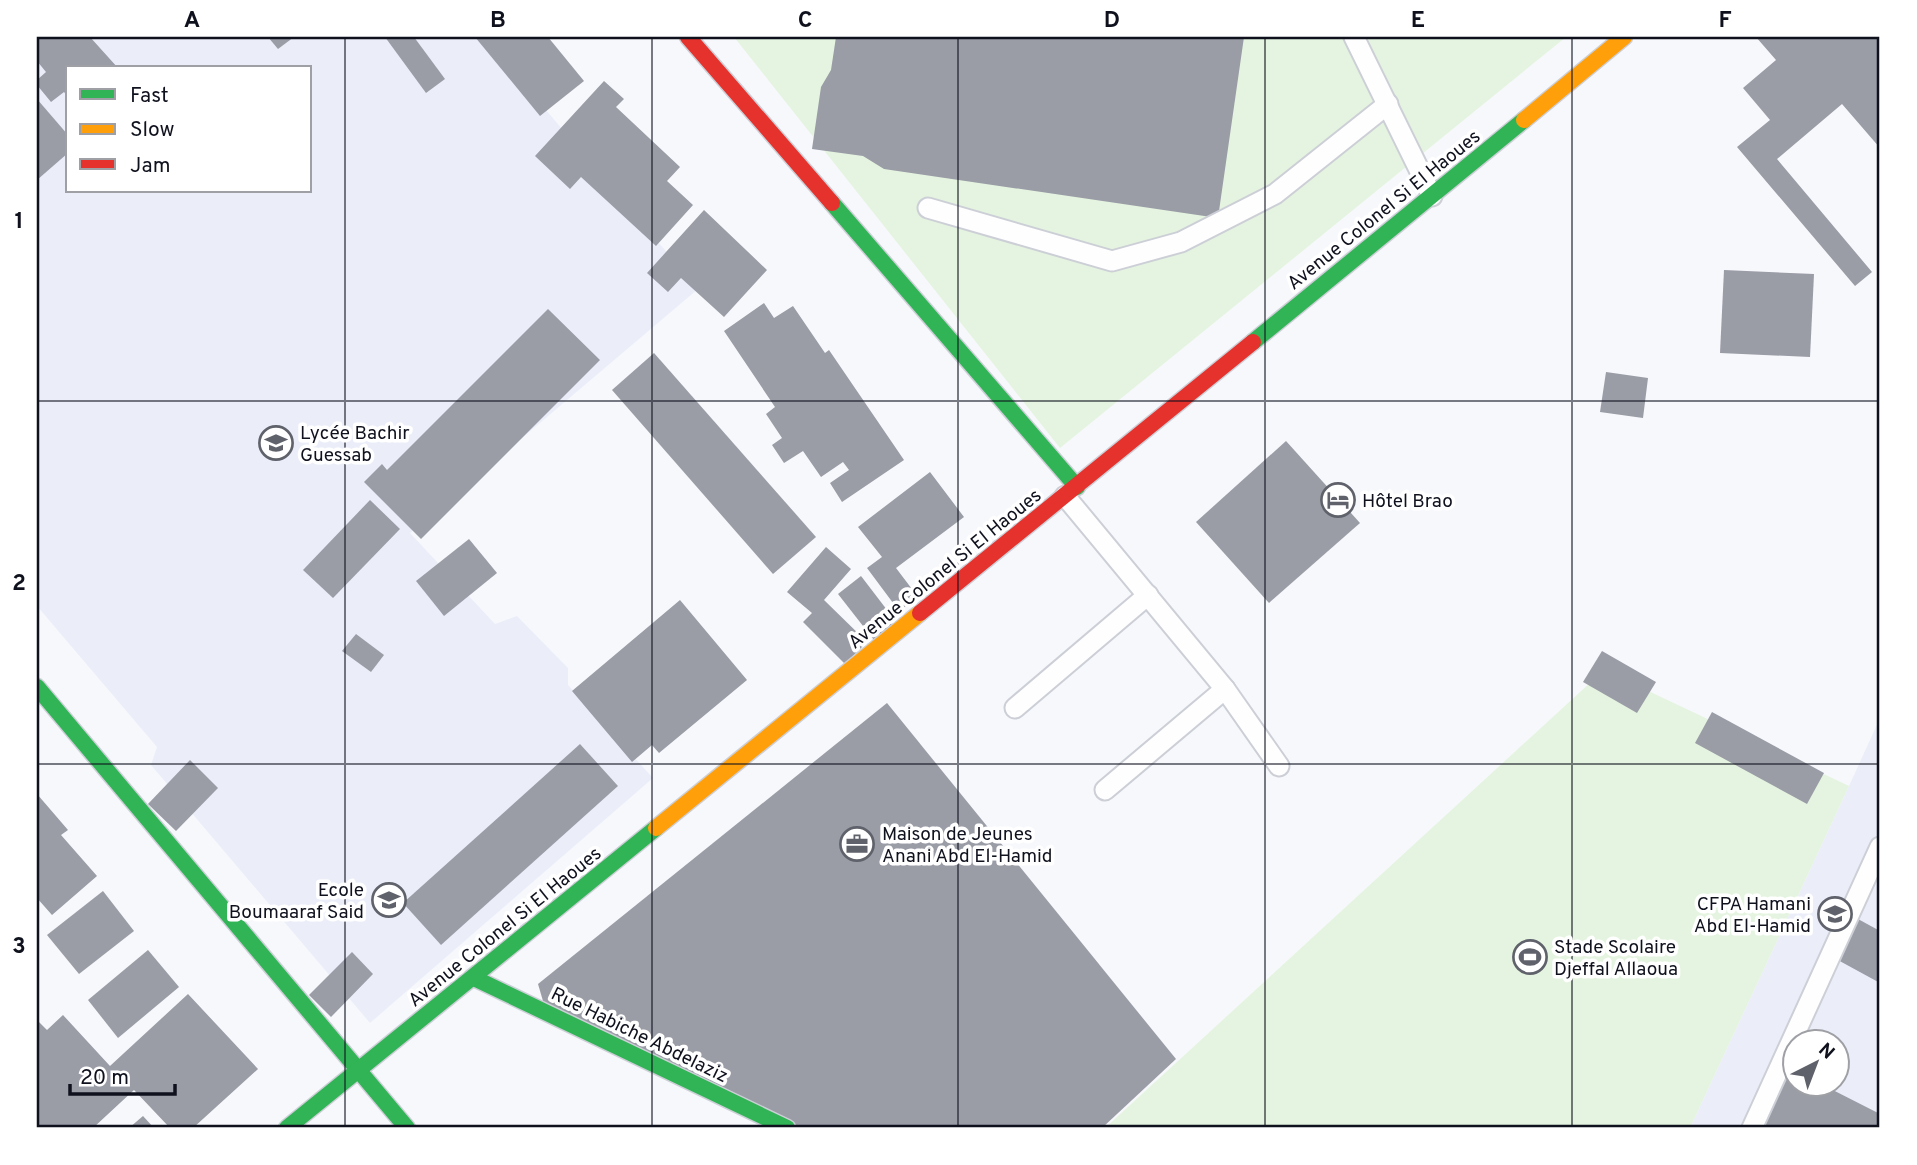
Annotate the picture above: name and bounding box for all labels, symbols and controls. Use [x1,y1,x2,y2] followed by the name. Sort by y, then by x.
[184,7,200,36] text: A
[490,7,506,36] text: B
[798,7,812,36] text: C
[1104,7,1120,36] text: D
[1411,7,1425,36] text: E
[1718,7,1732,36] text: F
[66,66,312,192] legend
[130,83,169,110] text: Fast
[130,117,175,144] text: Slow
[1283,125,1486,296] street label: Avenue Colonel Si El Haoues
[130,153,171,180] text: Jam
[14,208,24,237] text: 1
[300,422,410,468] place label: Lycée Bachir Guessab
[257,424,295,462] school or university icon: Lycée Bachir Guessab
[1319,481,1357,519] hotel icon: Hôtel Brao
[844,484,1047,655] street label: Avenue Colonel Si El Haoues
[1362,490,1453,514] place label: Hôtel Brao
[12,570,26,599] text: 2
[882,823,1053,869] place label: Maison de Jeunes Anani Abd El-Hamid
[838,825,876,863] office icon: Maison de Jeunes Anani Abd El-Hamid
[404,842,607,1013] street label: Avenue Colonel Si El Haoues
[229,879,364,925] place label: Ecole Boumaaraf Said
[370,881,408,919] school or university icon: Ecole Boumaaraf Said
[1694,893,1811,939] place label: CFPA Hamani Abd El-Hamid
[1816,895,1854,933] school or university icon: CFPA Hamani Abd El-Hamid
[12,933,26,962] text: 3
[1554,936,1678,982] place label: Stade Scolaire Djeffal Allaoua
[1511,938,1549,976] sports icon: Stade Scolaire Djeffal Allaoua
[547,982,732,1089] street label: Rue Habiche Abdelaziz
[1780,1028,1850,1098] north arrow
[1813,1038,1839,1065] text: N
[70,1053,175,1097] scale bar
[80,1065,129,1092] text: 20 m

